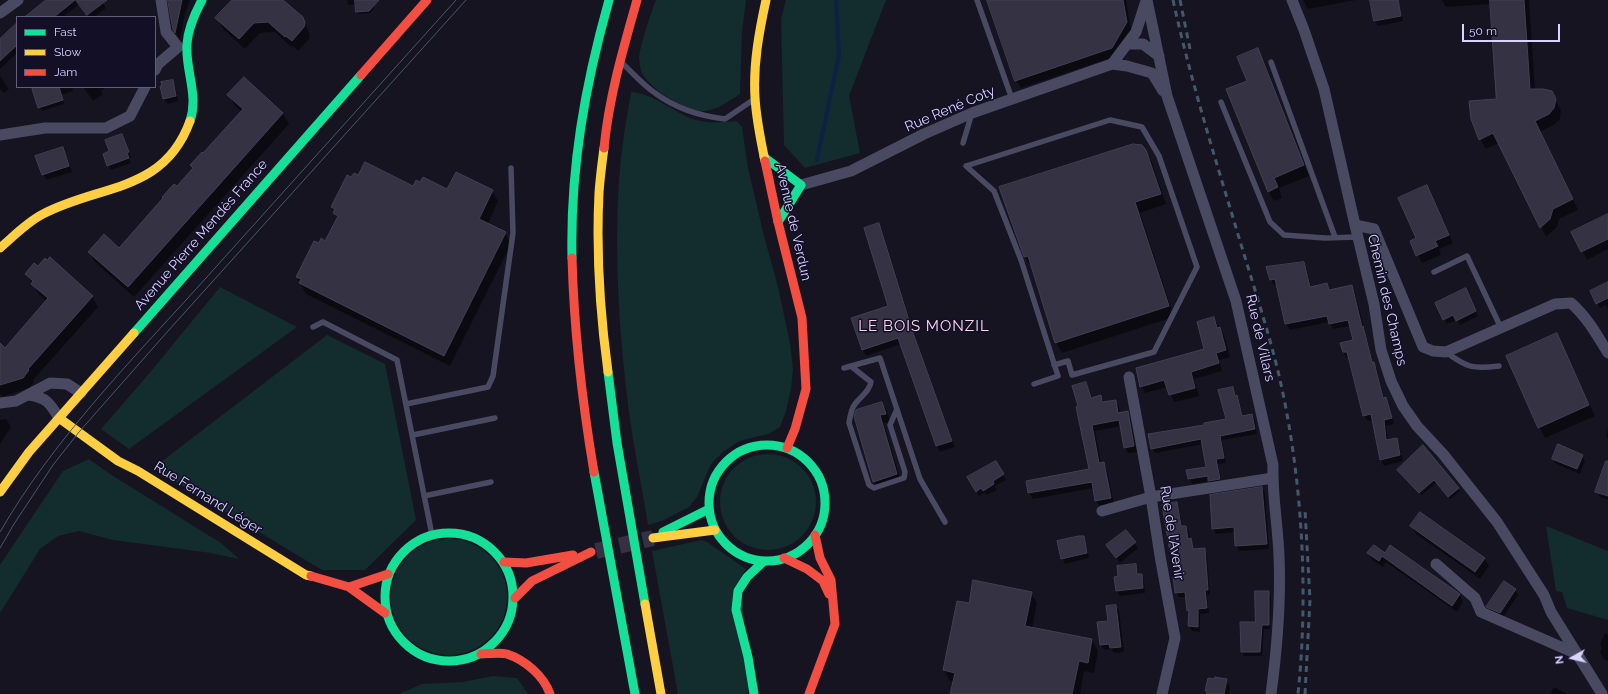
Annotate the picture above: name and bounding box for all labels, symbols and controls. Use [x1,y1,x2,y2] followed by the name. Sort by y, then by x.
[16,16,156,88] legend
[1464,16,1562,42] scale bar
[1469,24,1497,38] text: 50 m
[54,25,77,39] text: Fast
[54,45,81,59] text: Slow
[54,65,77,79] text: Jam
[902,82,998,136] street label: Rue René Coty
[131,156,271,314] street label: Avenue Pierre Mendès France
[771,162,815,282] street label: Avenue de Verdun
[1364,233,1410,367] street label: Chemin des Champs
[1242,293,1278,383] street label: Rue de Villars
[858,317,990,335] district label: LE BOIS MONZIL
[151,458,265,538] street label: Rue Fernand Léger
[1156,484,1188,582] street label: Rue de l'Avenir
[1552,638,1592,678] north arrow
[1553,655,1567,665] text: N

